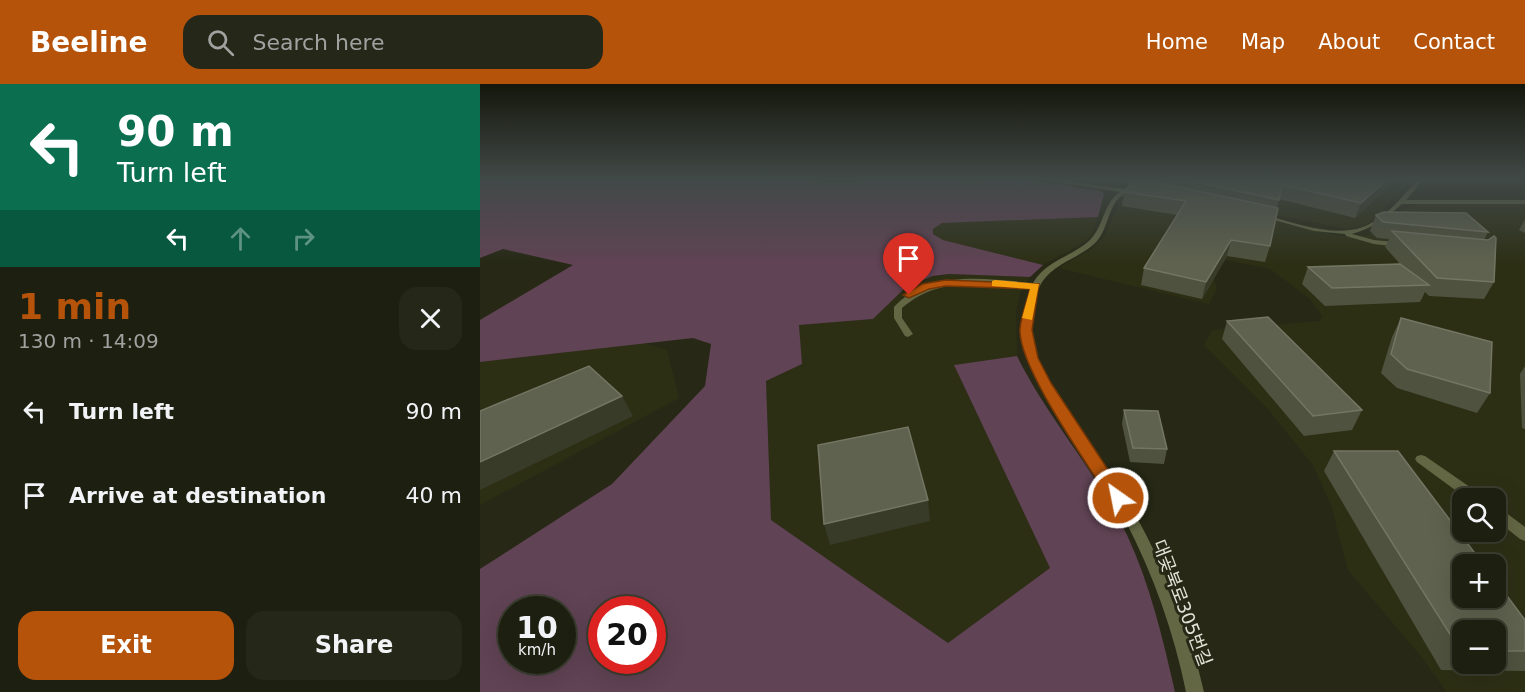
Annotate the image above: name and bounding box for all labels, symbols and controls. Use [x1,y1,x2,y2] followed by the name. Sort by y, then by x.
[183,15,603,69] search box
[30,26,147,59] text: Beeline
[204,26,237,59] icon: search
[252,30,385,55] text: Search here
[1146,30,1208,54] text: Home
[1241,30,1285,54] text: Map
[1318,30,1380,54] text: About
[1413,30,1495,54] text: Contact
[117,107,234,156] text: 90 m
[18,108,96,186] icon: left
[117,157,227,188] text: Turn left
[161,222,194,255] icon: left
[224,222,257,255] icon: ahead
[287,222,320,255] icon: right
[883,233,934,295] pin
[892,242,925,275] icon: arrive
[18,286,131,327] text: 1 min
[399,287,462,350] button: close
[18,329,159,353] text: 130 m · 14:09
[18,395,51,428] icon: left
[69,399,174,424] text: Turn left
[406,399,462,424] text: 90 m
[1086,466,1150,530] position arrow
[18,479,51,512] icon: arrive
[69,483,326,508] text: Arrive at destination
[406,483,462,508] text: 40 m
[1452,488,1506,674] map controls
[1452,488,1506,542] button: search
[1149,537,1216,669] street label: 대곶북로305번길
[1452,554,1506,608] button: +
[588,596,666,674] speed limit sign: 20
[516,610,558,645] text: 10
[18,611,234,680] button: Exit
[246,611,462,680] button: Share
[1452,620,1506,674] button: −
[518,641,556,659] text: km/h

